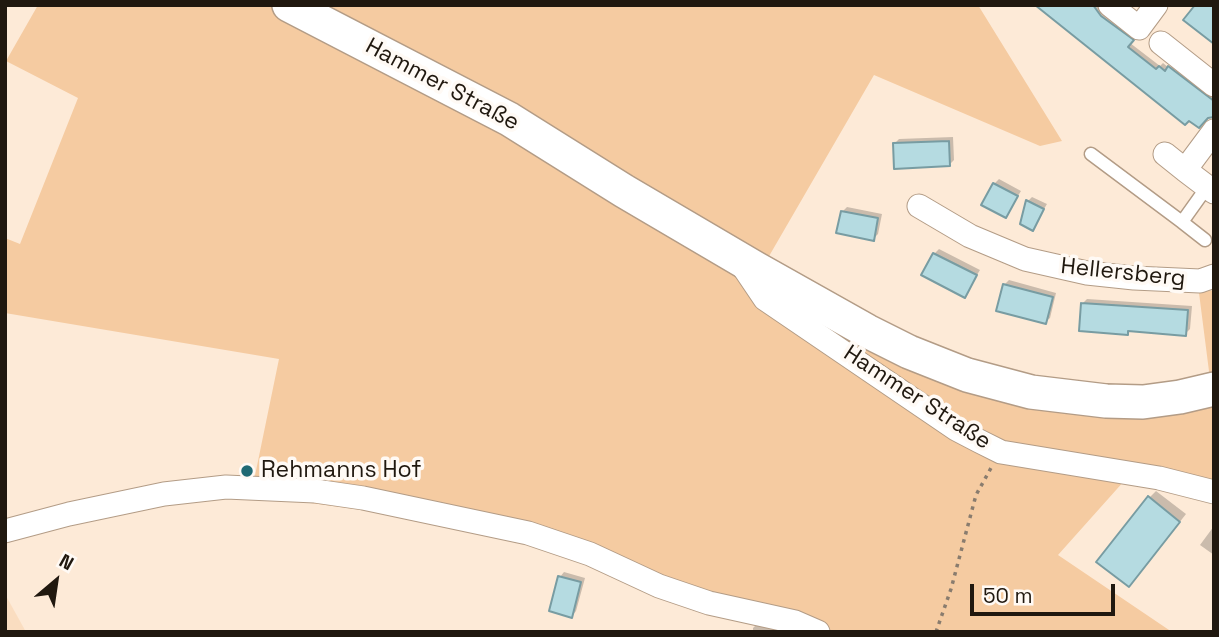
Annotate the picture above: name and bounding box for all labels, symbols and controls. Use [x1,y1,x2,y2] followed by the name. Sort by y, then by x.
[360,33,524,137] street label: Hammer Straße
[1059,253,1187,293] street label: Hellersberg
[838,340,996,456] street label: Hammer Straße
[261,457,421,485] place label: Rehmanns Hof
[239,463,255,479] marker: Rehmanns Hof
[21,546,91,616] north arrow
[55,548,78,576] text: N
[974,570,1119,614] scale bar
[983,582,1033,609] text: 50 m

